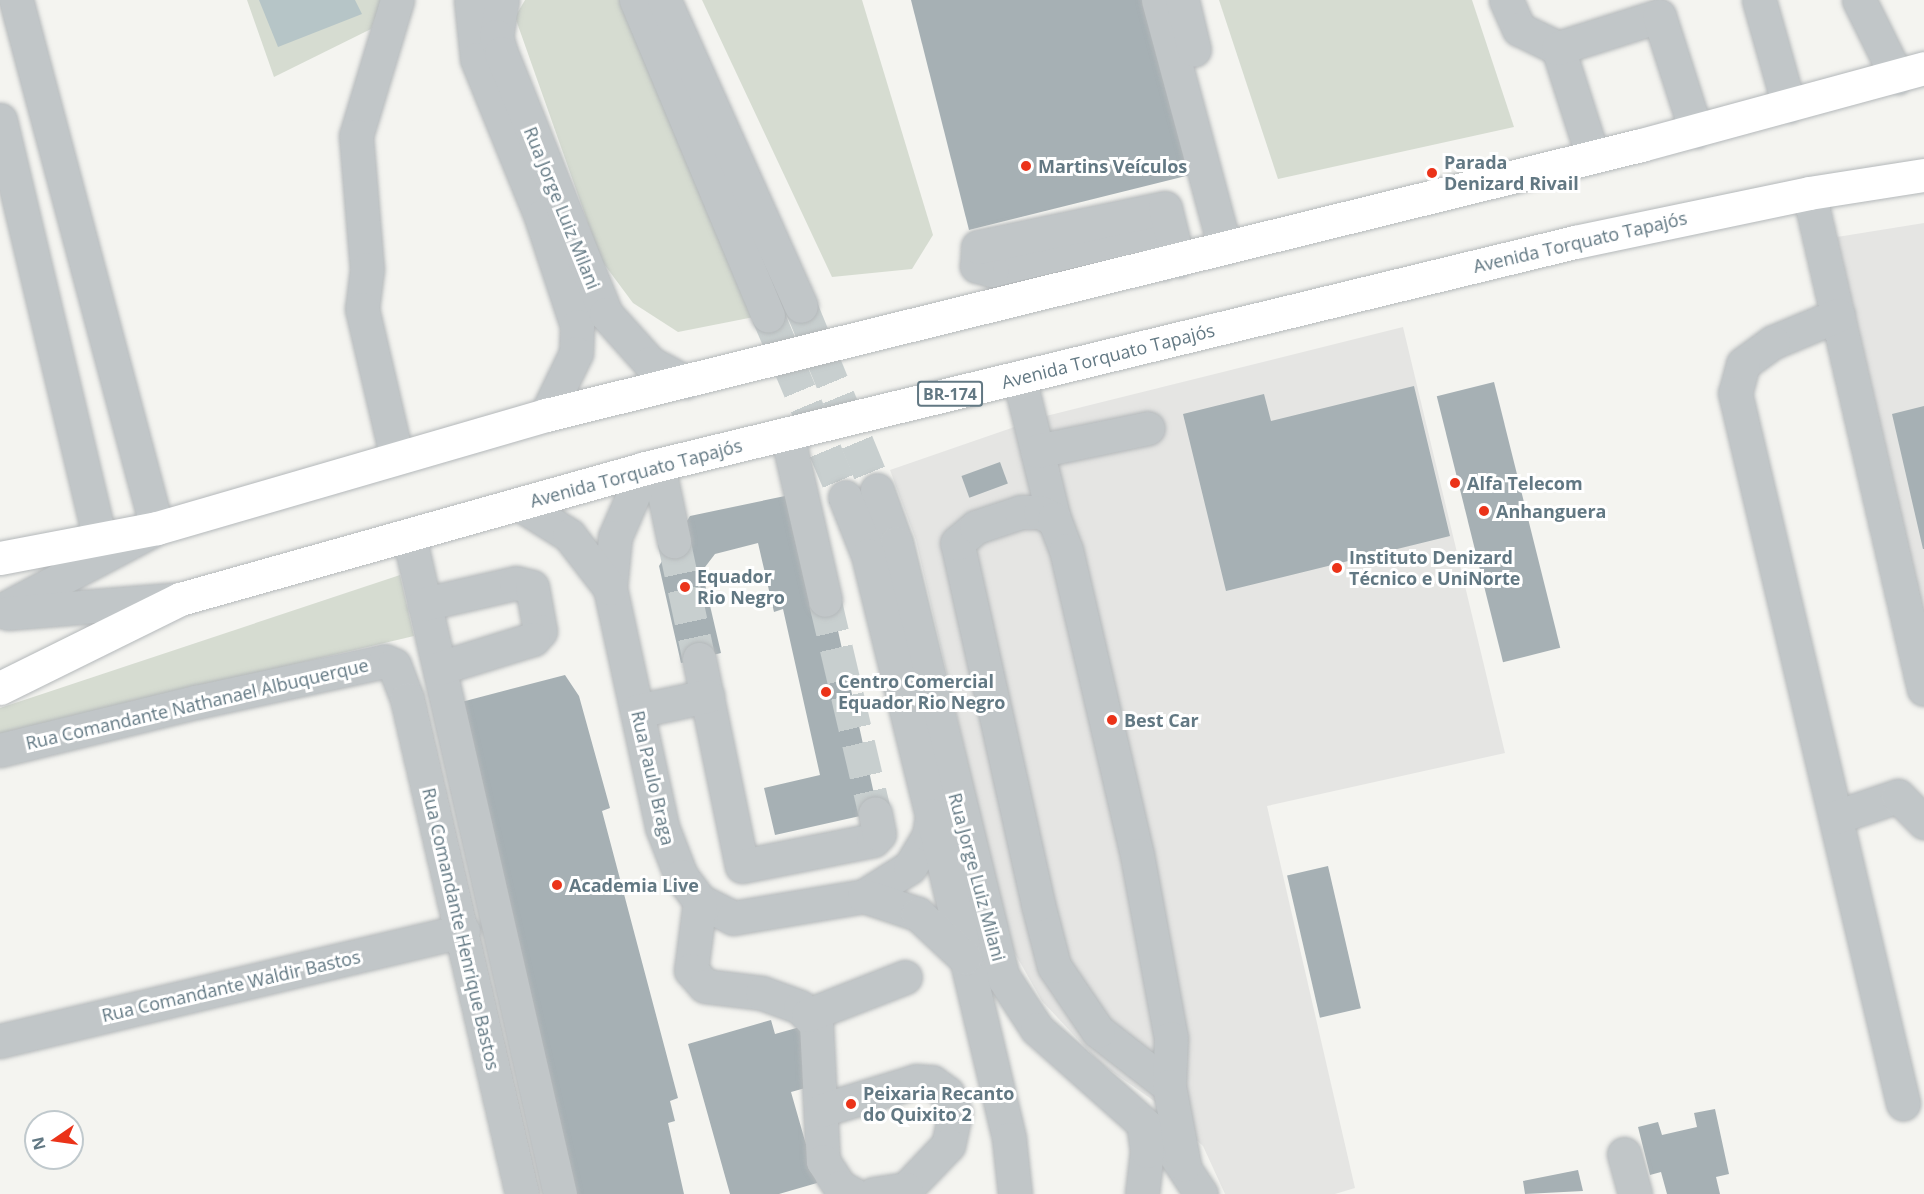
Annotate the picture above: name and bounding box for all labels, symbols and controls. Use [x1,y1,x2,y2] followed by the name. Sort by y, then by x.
[520,124,604,292] street label: Rua Jorge Luiz Milani
[1444,152,1579,195] place label: Parada Denizard Rivail
[1038,155,1187,177] place label: Martins Veículos
[1019,159,1033,173] marker: Martins Veículos
[1425,166,1439,180] marker: Parada Denizard Rivail
[1471,207,1689,277] street label: Avenida Torquato Tapajós
[999,319,1217,393] street label: Avenida Torquato Tapajós
[917,381,983,407] road number: BR-174
[528,434,744,512] street label: Avenida Torquato Tapajós
[1467,472,1583,494] place label: Alfa Telecom
[1448,476,1462,490] marker: Alfa Telecom
[1496,500,1606,522] place label: Anhanguera
[1477,504,1491,518] marker: Anhanguera
[1349,547,1520,590] place label: Instituto Denizard Técnico e UniNorte
[1330,561,1344,575] marker: Instituto Denizard Técnico e UniNorte
[697,566,785,608] place label: Equador Rio Negro
[678,580,692,594] marker: Equador Rio Negro
[24,654,370,754] street label: Rua Comandante Nathanael Albuquerque
[838,671,1006,714] place label: Centro Comercial Equador Rio Negro
[819,685,833,699] marker: Centro Comercial Equador Rio Negro
[627,709,679,847] street label: Rua Paulo Braga
[1124,709,1199,731] place label: Best Car
[1105,713,1119,727] marker: Best Car
[418,786,504,1072] street label: Rua Comandante Henrique Bastos
[944,790,1010,964] street label: Rua Jorge Luiz Milani
[569,874,699,896] place label: Academia Live
[550,878,564,892] marker: Academia Live
[100,946,362,1026] street label: Rua Comandante Waldir Bastos
[863,1083,1014,1126] place label: Peixaria Recanto do Quixito 2
[844,1097,858,1111] marker: Peixaria Recanto do Quixito 2
[24,1110,84,1170] north arrow
[26,1135,51,1152] text: N

